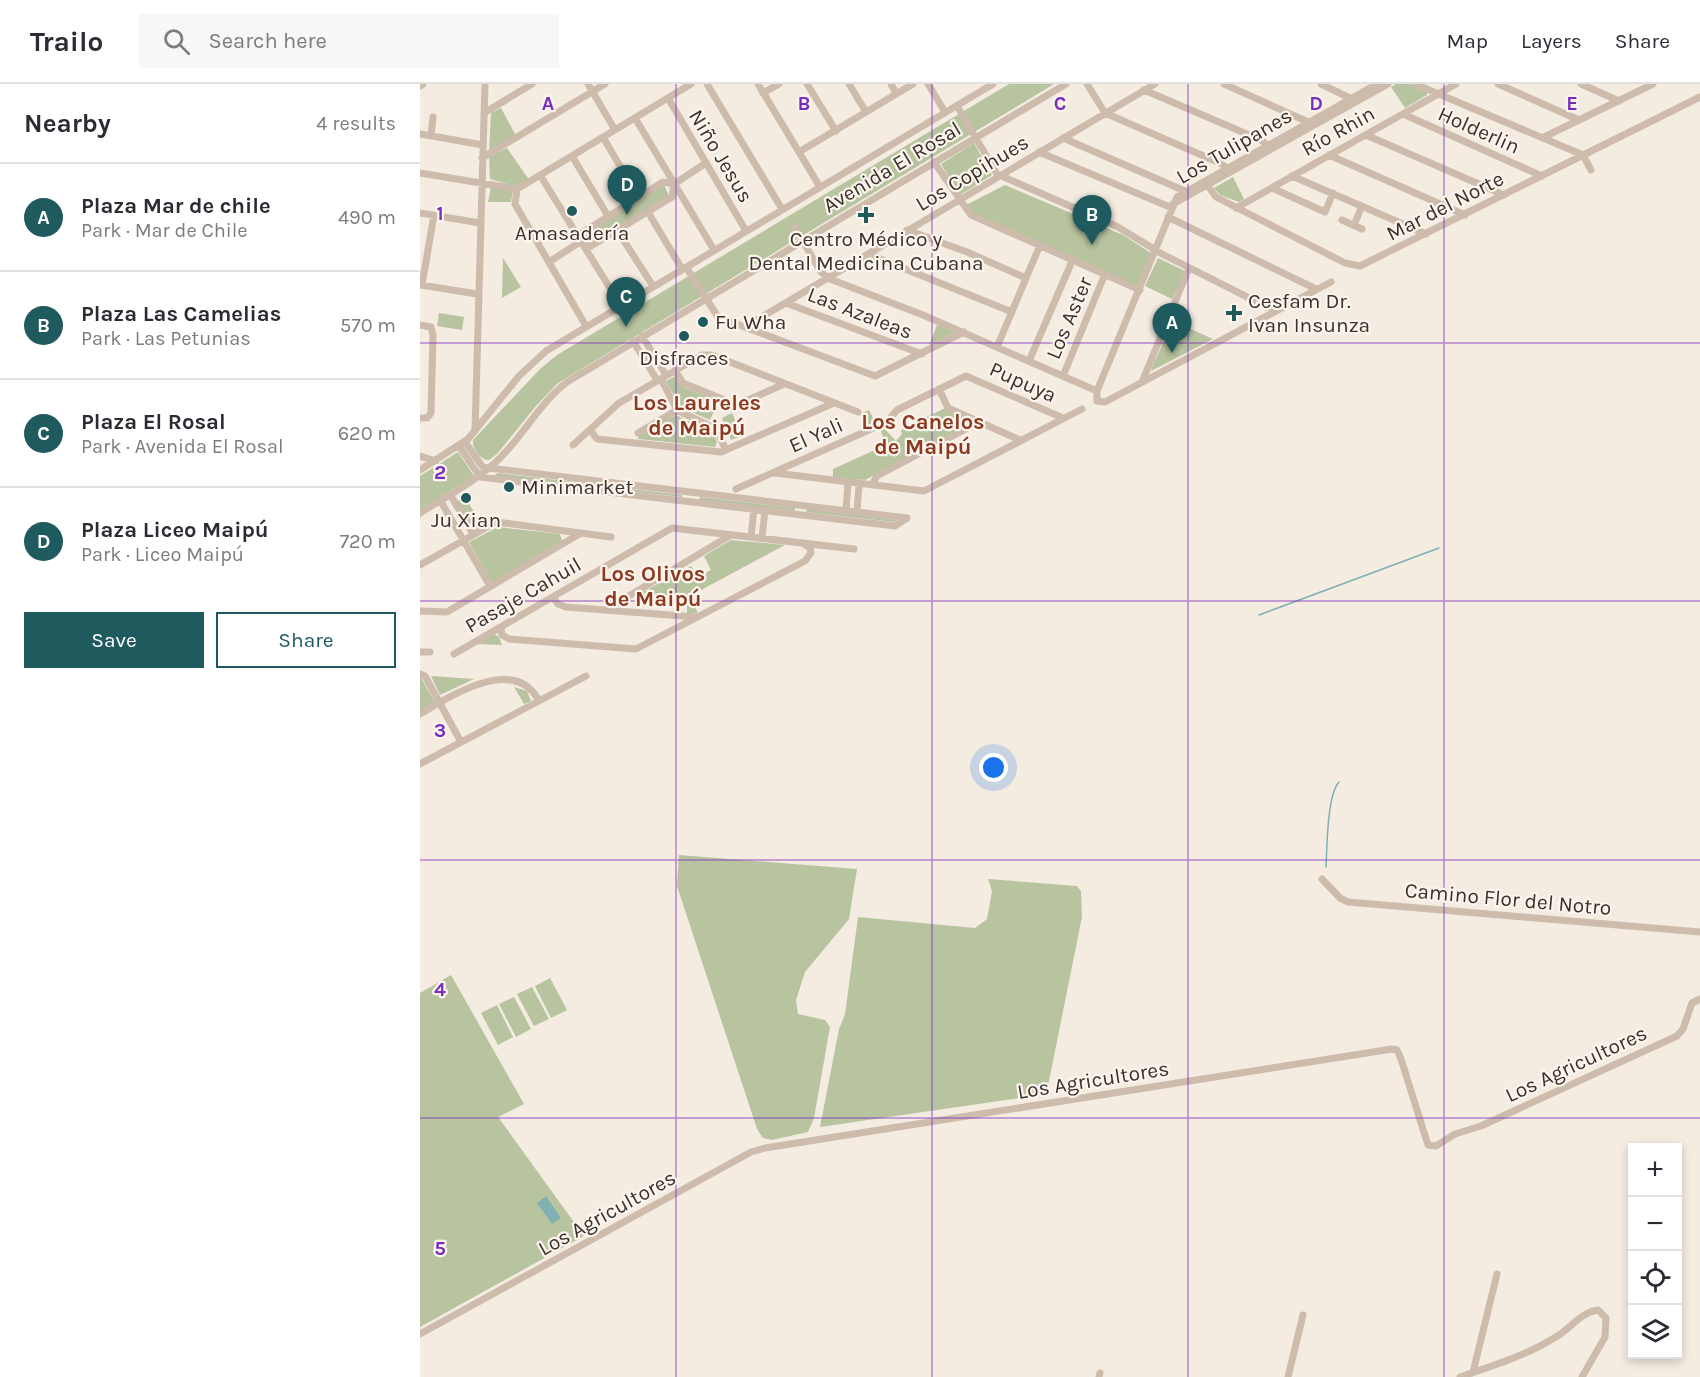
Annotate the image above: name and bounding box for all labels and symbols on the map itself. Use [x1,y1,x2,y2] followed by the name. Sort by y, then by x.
[542,92,555,115] text: A
[798,92,810,115] text: B
[1054,92,1066,115] text: C
[1309,92,1323,115] text: D
[1566,92,1578,115] text: E
[1297,101,1379,161] street label: Río Rhin
[1434,101,1524,159] street label: Holderlin
[1172,103,1296,189] street label: Los Tulipanes
[684,105,758,207] street label: Niño Jesus
[819,116,965,218] street label: Avenida El Rosal
[911,130,1033,216] street label: Los Copihues
[608,166,646,215] pin: D
[1382,166,1508,246] street label: Mar del Norte
[1072,196,1112,245] pin: B
[436,202,444,225] text: 1
[565,204,579,218] marker: Amasadería
[857,206,875,224] marker: Centro Médico y Dental Medicina Cubana
[515,221,629,245] place label: Amasadería
[748,227,984,275] place label: Centro Médico y Dental Medicina Cubana
[1041,273,1097,363] street label: Los Aster
[606,278,646,327] pin: C
[804,282,916,344] street label: Las Azaleas
[1248,289,1370,337] place label: Cesfam Dr. Ivan Insunza
[1152,304,1191,353] pin: A
[1225,304,1243,322] marker: Cesfam Dr. Ivan Insunza
[715,310,786,334] place label: Fu Wha
[696,315,710,329] marker: Fu Wha
[677,329,691,343] marker: Disfraces
[639,346,729,370] place label: Disfraces
[986,357,1060,407] street label: Pupuya
[633,390,761,441] district label: Los Laureles de Maipú
[861,409,985,460] district label: Los Canelos de Maipú
[785,413,847,457] street label: El Yali
[434,461,446,484] text: 2
[521,475,633,499] place label: Minimarket
[502,480,516,494] marker: Minimarket
[459,491,473,505] marker: Ju Xian
[431,508,501,532] place label: Ju Xian
[461,552,585,638] street label: Pasaje Cahuil
[601,561,705,612] district label: Los Olivos de Maipú
[434,719,446,742] text: 3
[979,753,1008,782] your location
[1404,878,1612,920] street label: Camino Flor del Notro
[434,978,446,1001] text: 4
[1501,1021,1651,1107] street label: Los Agricultores
[1015,1056,1171,1104] street label: Los Agricultores
[534,1165,680,1261] street label: Los Agricultores
[434,1237,446,1260] text: 5

